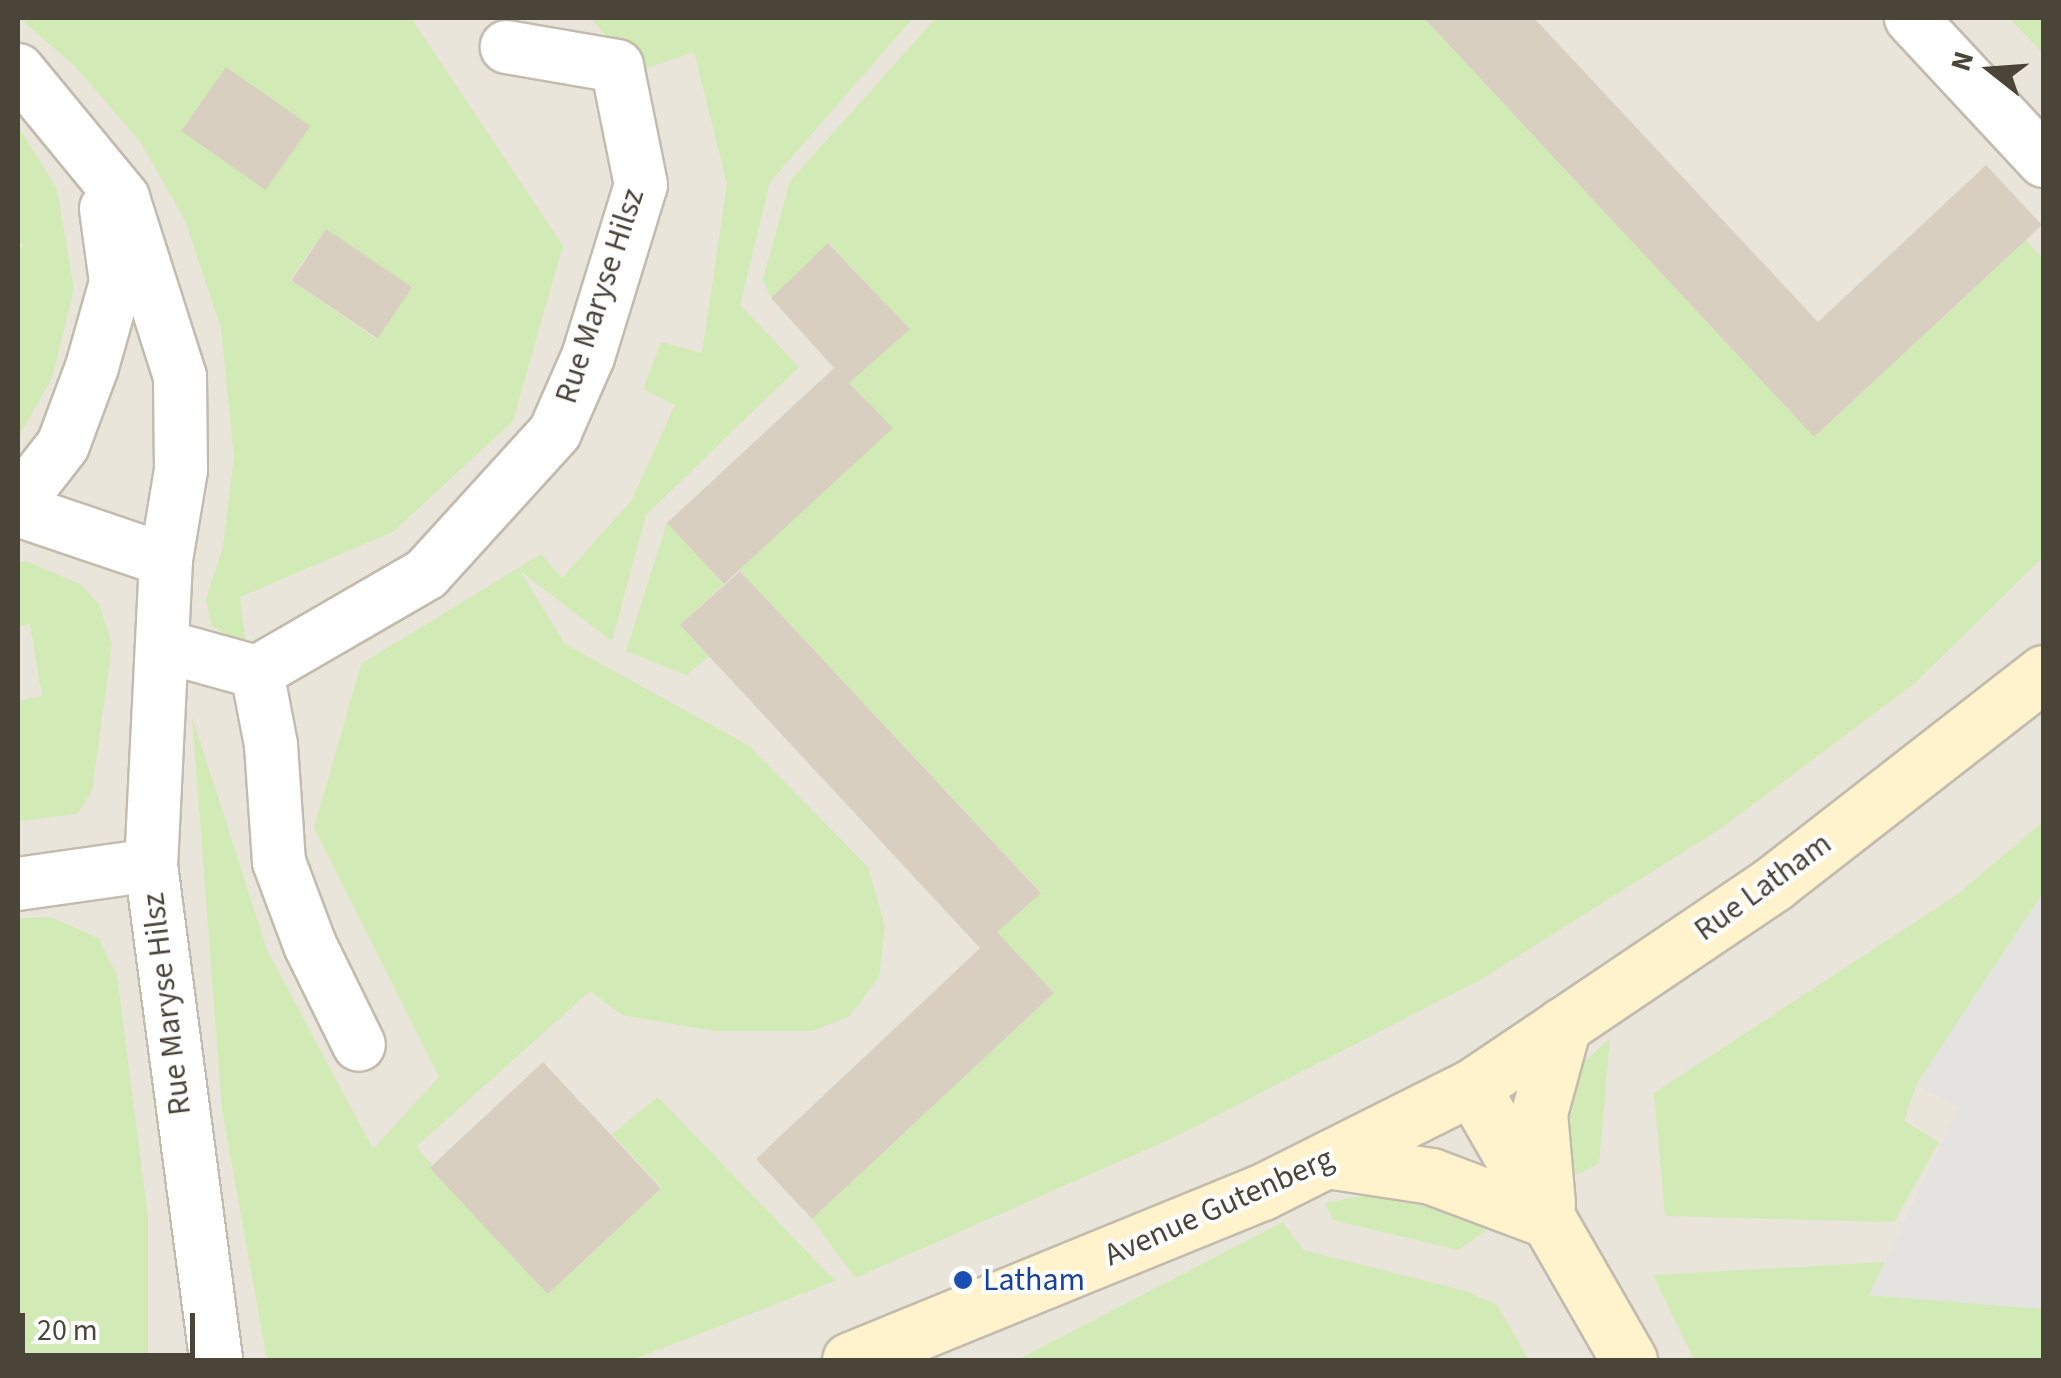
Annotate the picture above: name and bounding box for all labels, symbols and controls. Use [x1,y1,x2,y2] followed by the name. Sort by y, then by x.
[1941,20,2041,120] north arrow
[1940,46,1984,76] text: N
[547,184,653,408] street label: Rue Maryse Hilsz
[1687,824,1839,950] street label: Rue Latham
[134,891,200,1117] street label: Rue Maryse Hilsz
[1099,1139,1339,1275] street label: Avenue Gutenberg
[983,1261,1085,1299] place label: Latham
[952,1269,974,1291] marker: Latham
[25,1293,200,1355] scale bar
[37,1309,98,1352] text: 20 m

